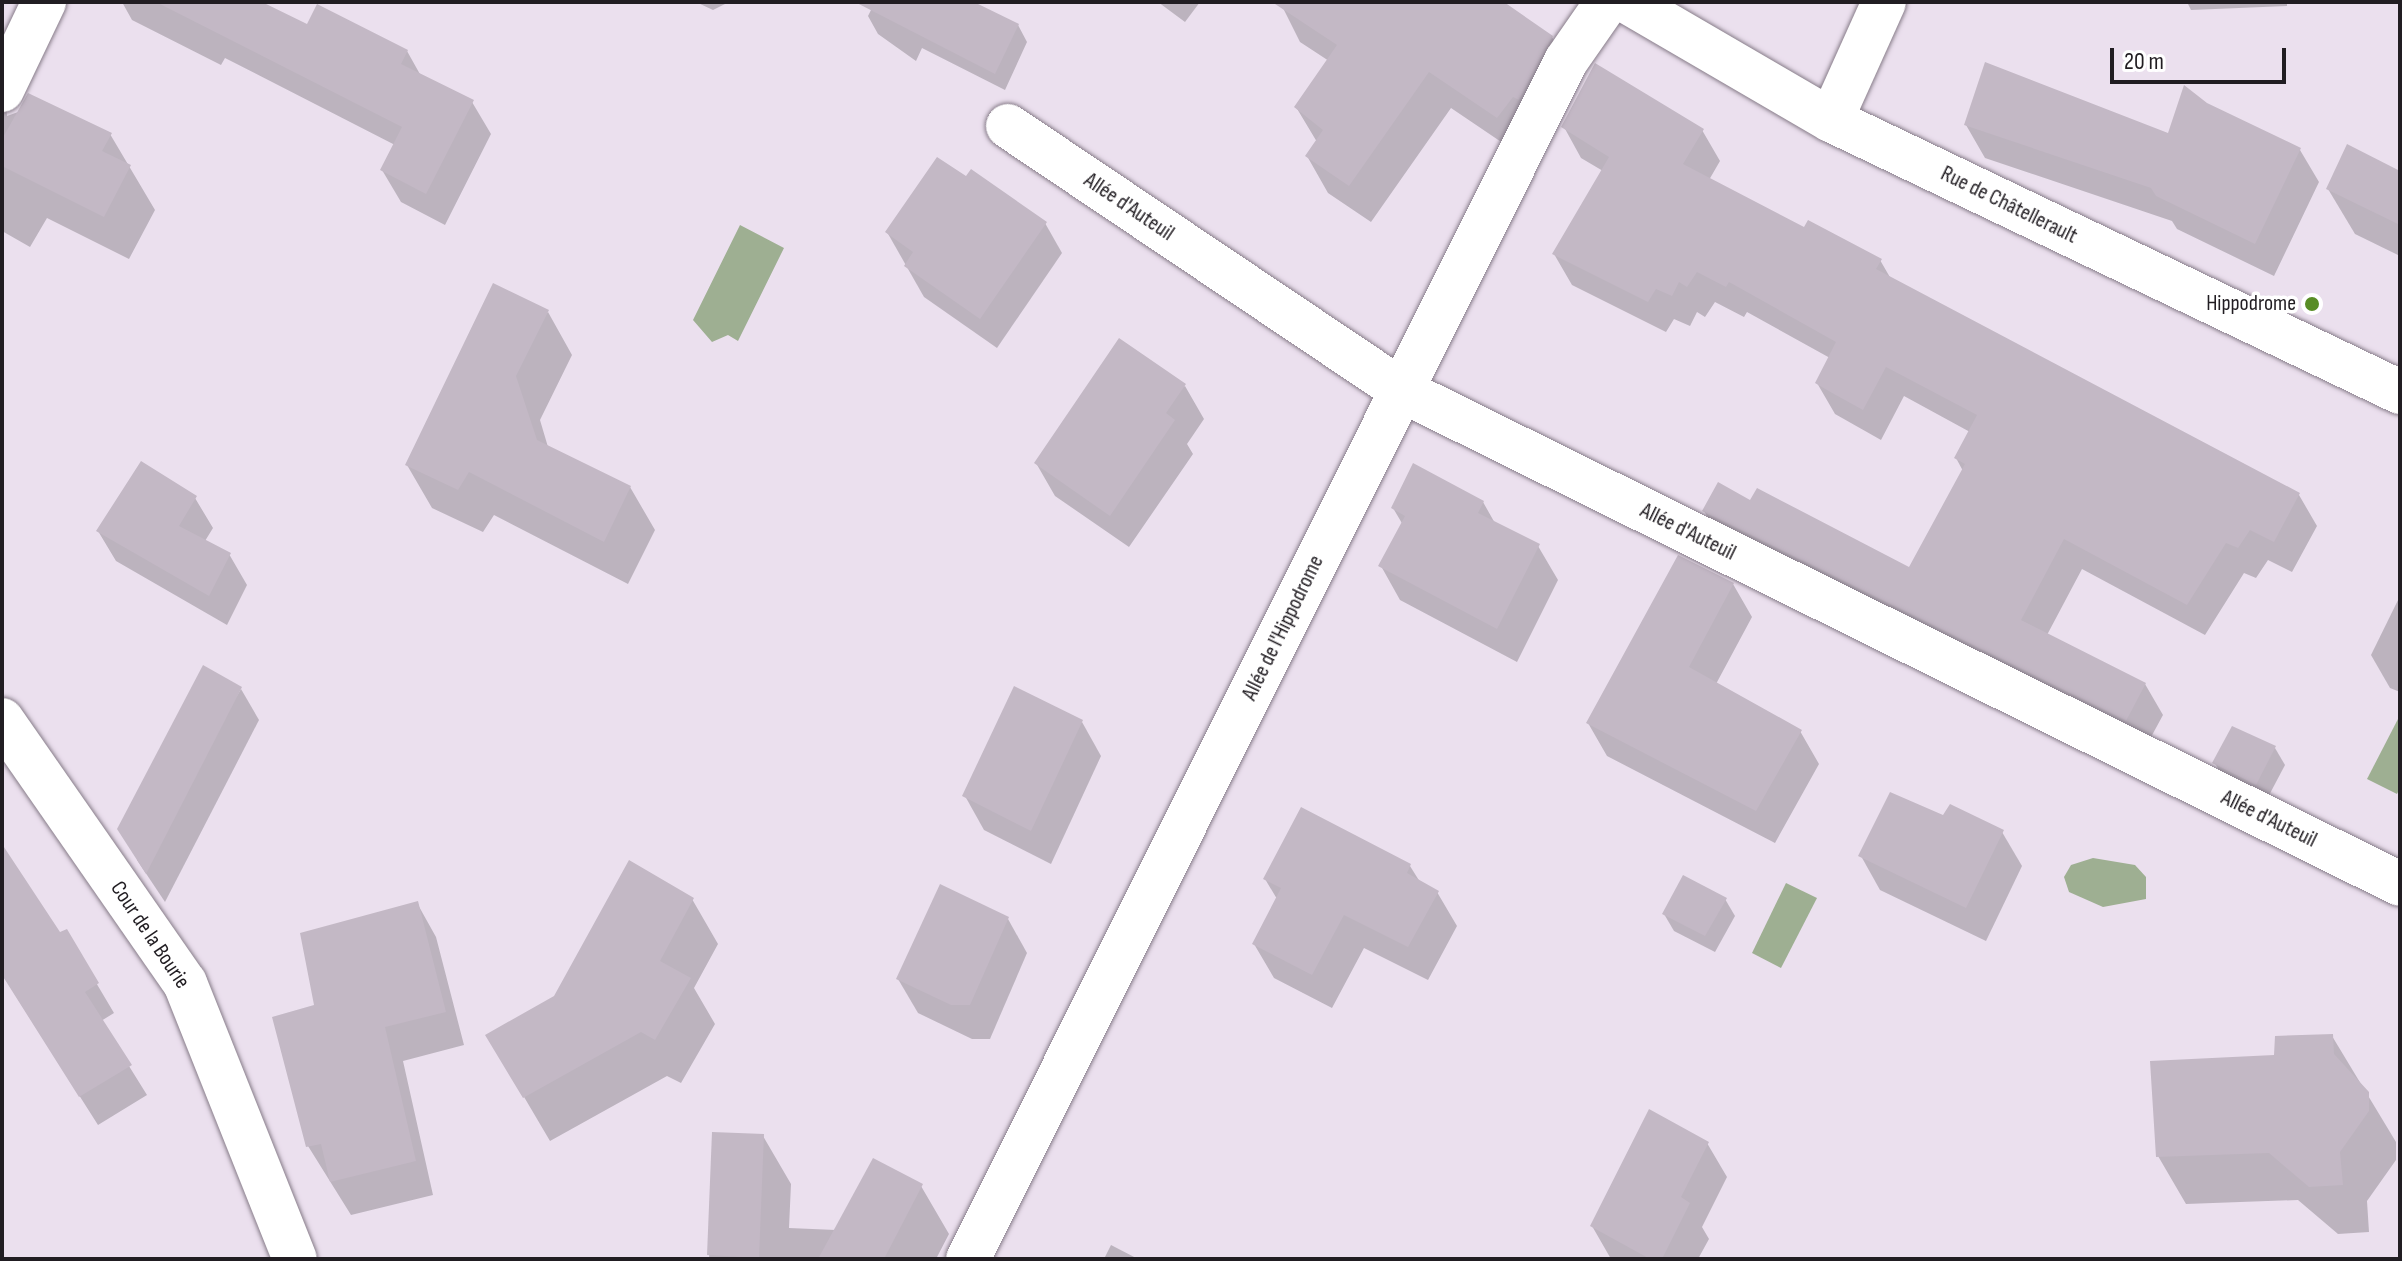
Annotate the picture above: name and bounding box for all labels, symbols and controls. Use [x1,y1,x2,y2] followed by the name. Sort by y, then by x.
[2114,32,2290,82] scale bar
[2124,47,2164,76] text: 20 m
[1936,161,2082,249] street label: Rue de Châtellerault
[1079,167,1179,247] street label: Allée d'Auteuil
[2206,291,2296,317] place label: Hippodrome
[2303,295,2321,313] marker: Hippodrome
[1636,498,1740,566] street label: Allée d'Auteuil
[1237,551,1329,705] street label: Allée de l'Hippodrome
[2217,785,2321,853] street label: Allée d'Auteuil
[105,876,195,994] street label: Cour de la Bourie

